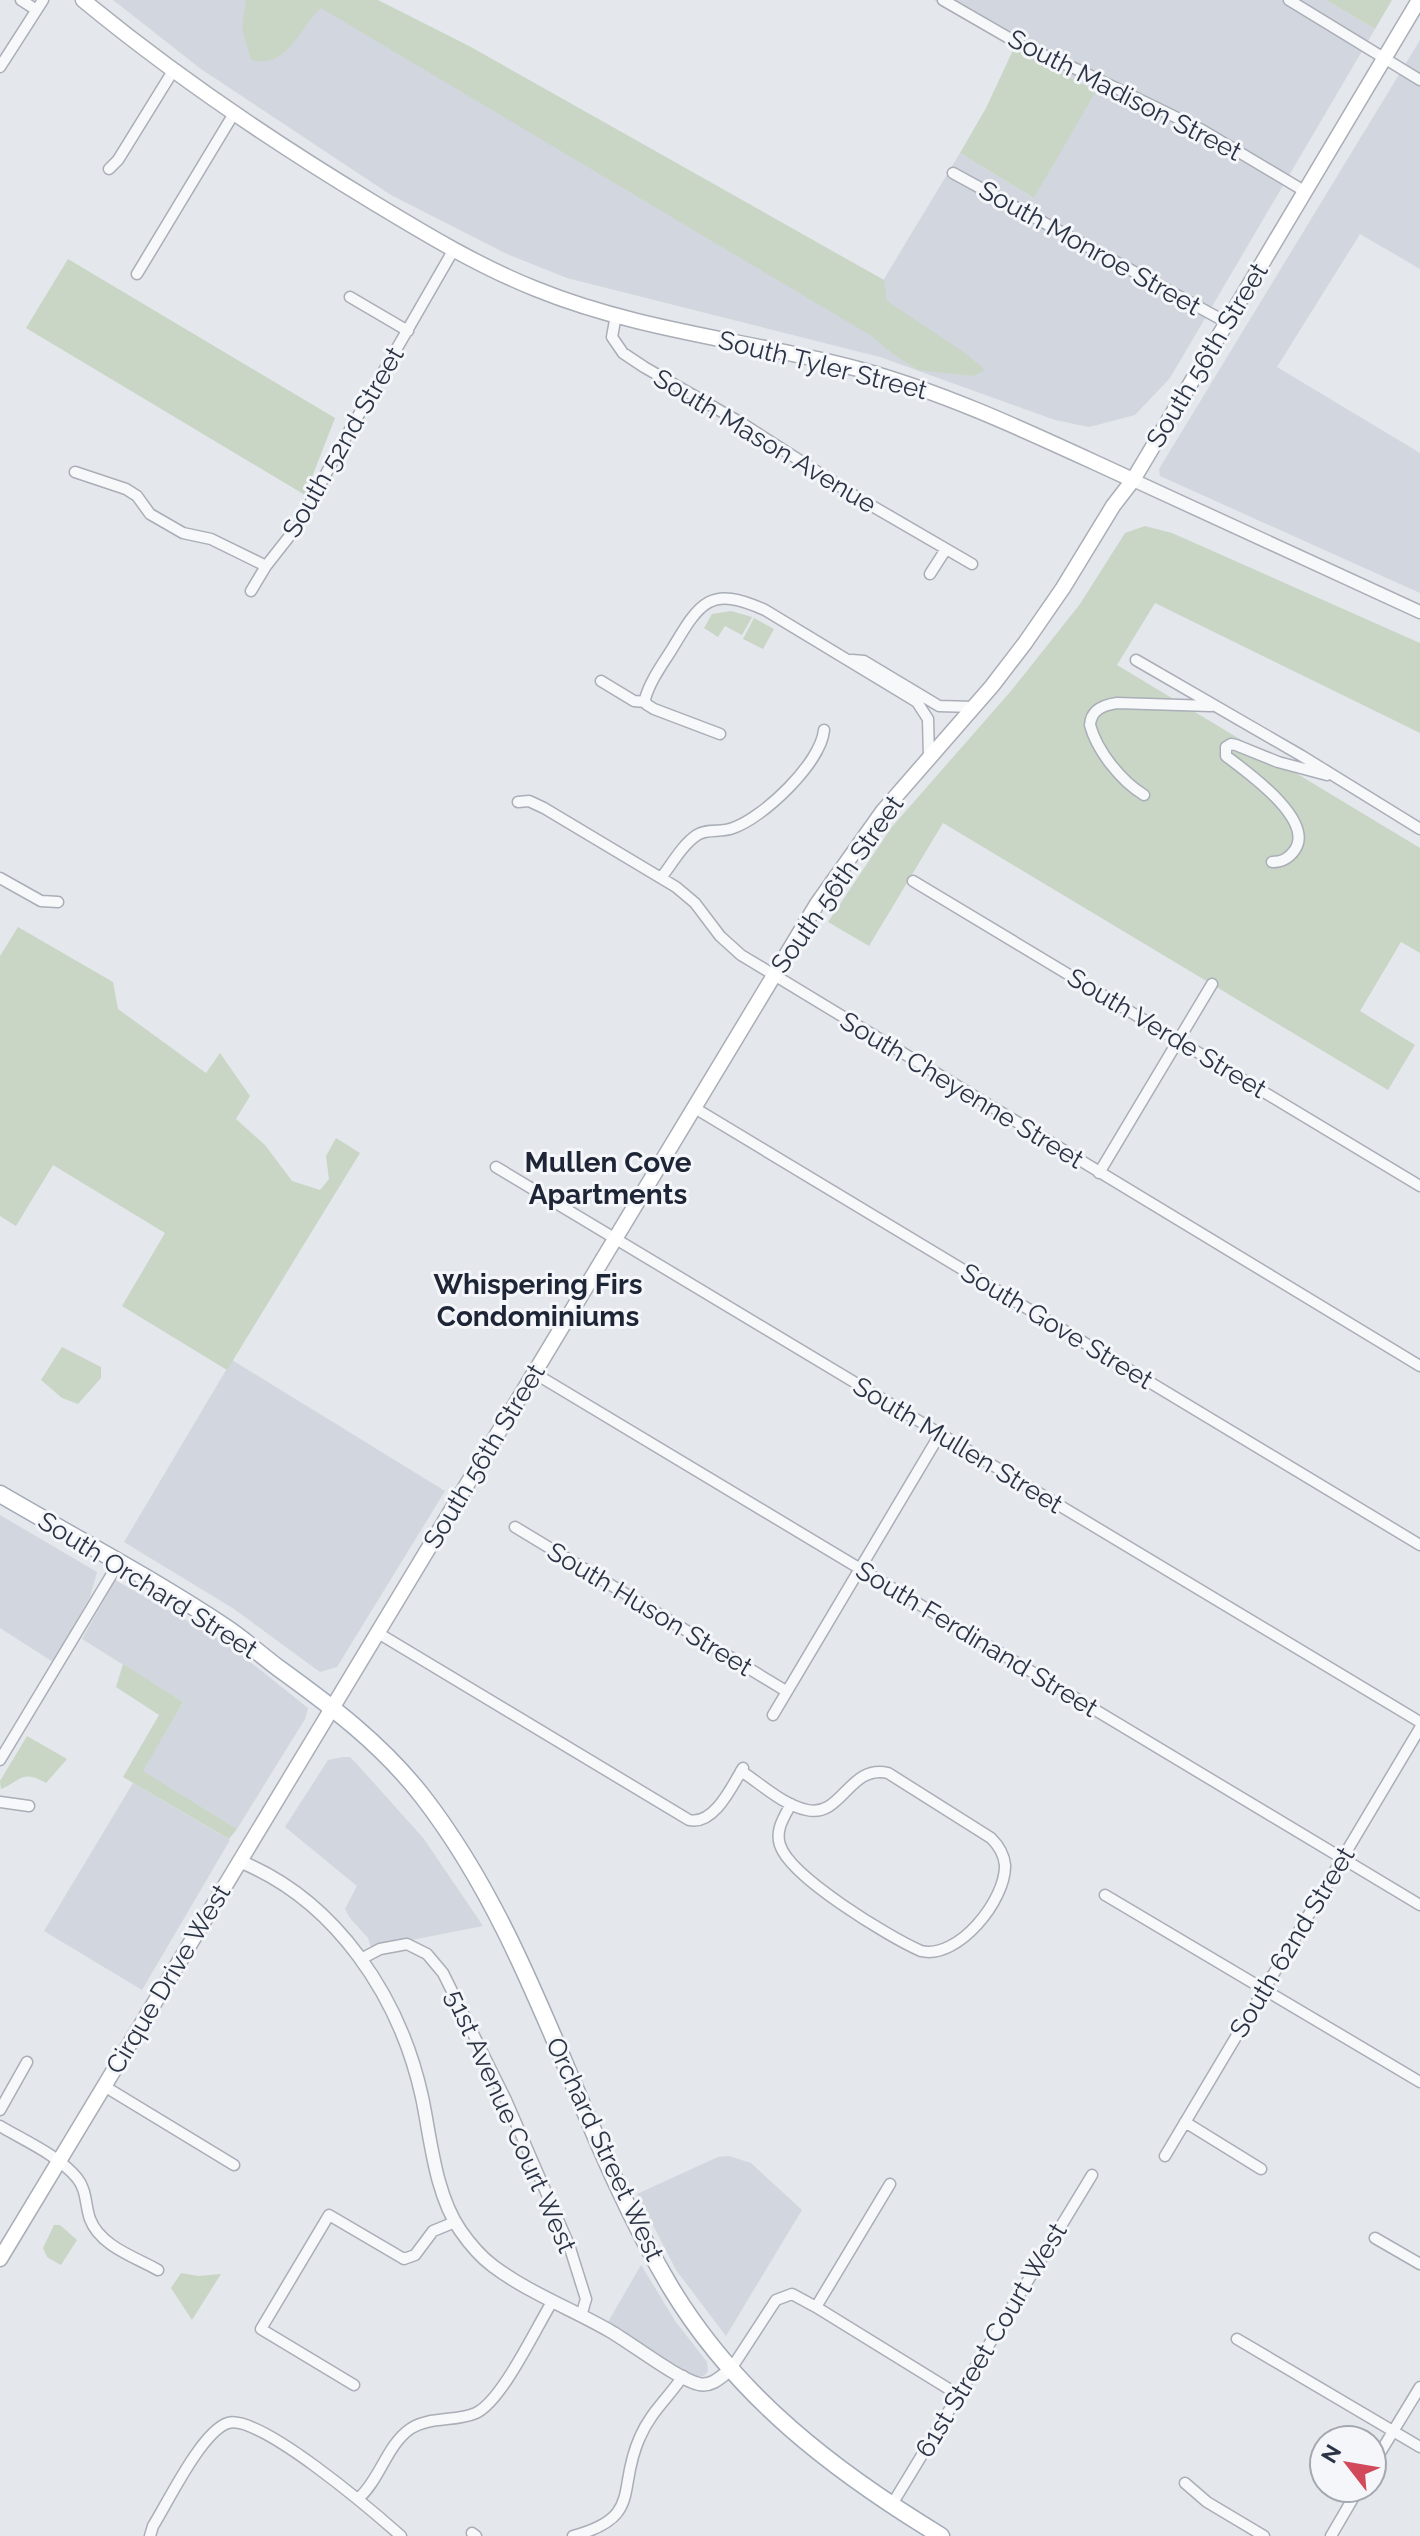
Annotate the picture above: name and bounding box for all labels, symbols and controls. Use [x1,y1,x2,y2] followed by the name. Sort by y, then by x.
[1003,23,1247,167] street label: South Madison Street
[974,175,1206,322] street label: South Monroe Street
[1140,257,1274,453] street label: South 56th Street
[716,325,931,405] street label: South Tyler Street
[276,341,410,543] street label: South 52nd Street
[648,363,882,519] street label: South Mason Avenue
[765,789,910,978] street label: South 56th Street
[1062,962,1272,1104] street label: South Verde Street
[835,1005,1089,1175] street label: South Cheyenne Street
[525,1146,692,1211] district label: Mullen Cove Apartments
[956,1257,1158,1395] street label: South Gove Street
[433,1268,643,1333] district label: Whispering Firs Condominiums
[417,1358,551,1554] street label: South 56th Street
[848,1371,1068,1519] street label: South Mullen Street
[33,1505,263,1665] street label: South Orchard Street
[542,1536,758,1682] street label: South Huson Street
[851,1555,1104,1723] street label: South Ferdinand Street
[1223,1841,1361,2043] street label: South 62nd Street
[100,1879,236,2079] street label: Cirque Drive West
[439,1985,583,2257] street label: 51st Avenue Court West
[540,2032,670,2266] street label: Orchard Street West
[909,2217,1073,2462] street label: 61st Street Court West
[1308,2424,1388,2504] north arrow
[1315,2440,1346,2468] text: N

